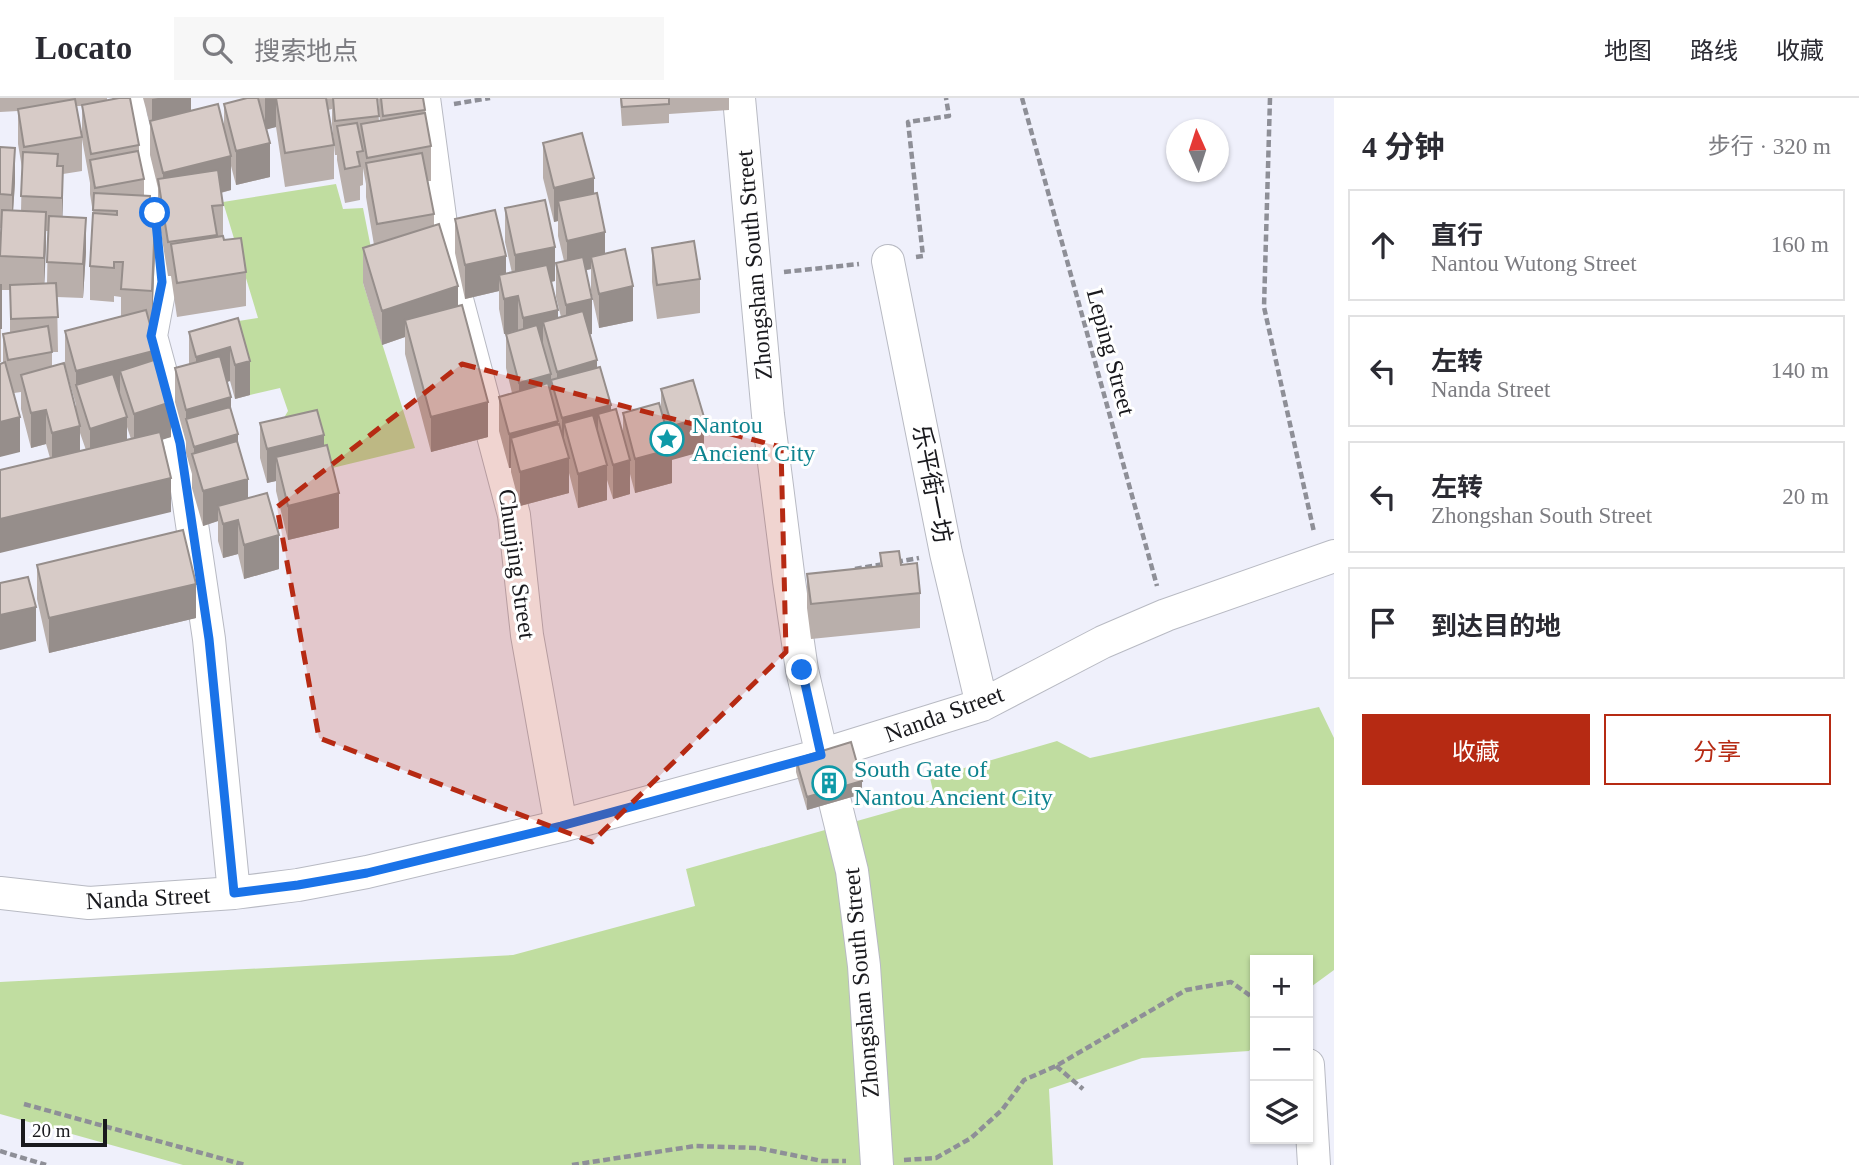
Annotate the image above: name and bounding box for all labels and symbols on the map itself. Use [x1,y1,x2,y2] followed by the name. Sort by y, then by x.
[1166,119,1229,182] north arrow
[731,149,777,381] street label: Zhongshan South Street
[139,197,170,228] route start
[1082,286,1140,418] street label: Leping Street
[692,412,815,466] place label: Nantou Ancient City
[648,420,686,458] place icon: Nantou Ancient City
[908,423,956,545] street label: 乐平街一坊
[494,487,540,641] street label: Chunjing Street
[786,654,817,685] route end
[881,680,1007,748] street label: Nanda Street
[854,756,1053,810] place label: South Gate of Nantou Ancient City
[810,764,848,802] building icon: South Gate of Nantou Ancient City
[838,867,884,1099] street label: Zhongshan South Street
[85,882,211,914] street label: Nanda Street
[21,1116,107,1148] scale bar

